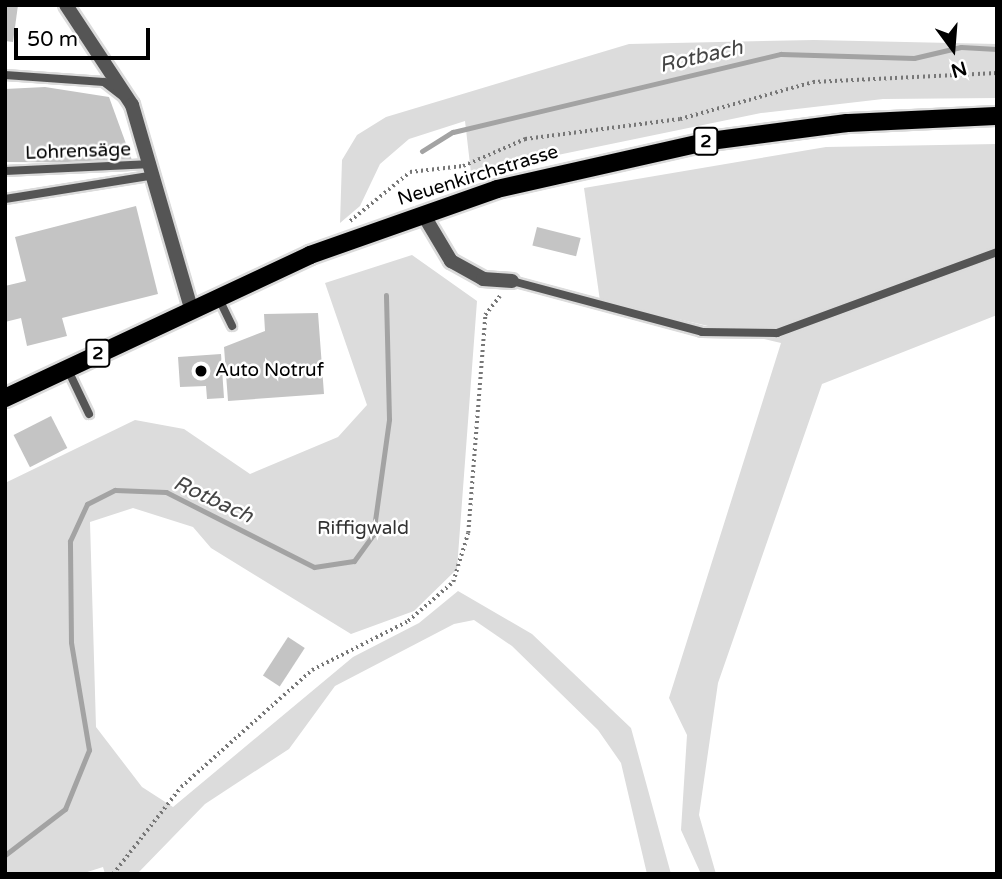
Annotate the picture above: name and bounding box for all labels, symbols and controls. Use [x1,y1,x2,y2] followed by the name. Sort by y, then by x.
[18,14,154,58] scale bar
[918,14,988,84] north arrow
[27,27,78,52] text: 50 m
[657,35,745,79] water label: Rotbach
[948,57,969,82] text: N
[692,126,720,156] road number: 2
[25,139,131,165] street label: Lohrensäge
[395,141,561,211] street label: Neuenkirchstrasse
[84,338,112,368] road number: 2
[215,360,324,382] place label: Auto Notruf
[193,363,209,379] marker: Auto Notruf
[169,471,257,529] water label: Rotbach
[317,518,409,540] park label: Riffigwald

